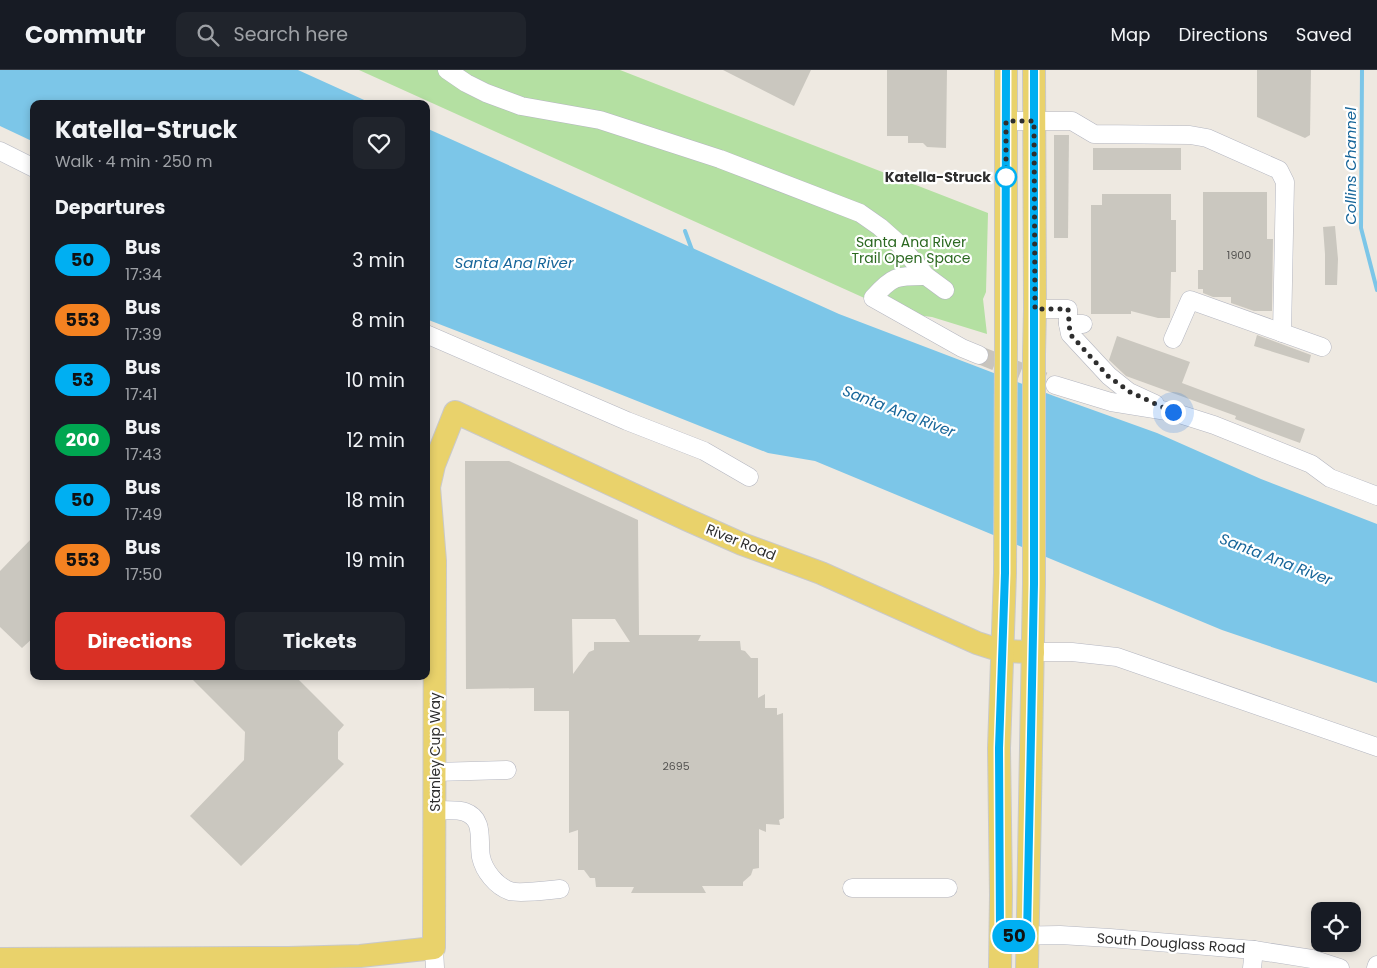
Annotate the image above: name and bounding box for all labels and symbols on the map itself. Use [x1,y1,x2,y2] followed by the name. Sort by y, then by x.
[1340,107,1361,225] water label: Collins Channel
[995,166,1017,188] marker: Katella-Struck
[885,167,991,187] place label: Katella-Struck
[851,232,971,268] park label: Santa Ana River Trail Open Space
[1227,247,1251,263] house number: 1900
[455,252,574,273] water label: Santa Ana River
[840,380,959,442] water label: Santa Ana River
[1161,400,1186,425] your location
[703,519,779,565] street label: River Road
[1217,528,1336,590] water label: Santa Ana River
[425,692,445,812] street label: Stanley Cup Way
[662,758,690,774] house number: 2695
[992,920,1036,952] line badge: 50
[1096,928,1246,958] street label: South Douglass Road

